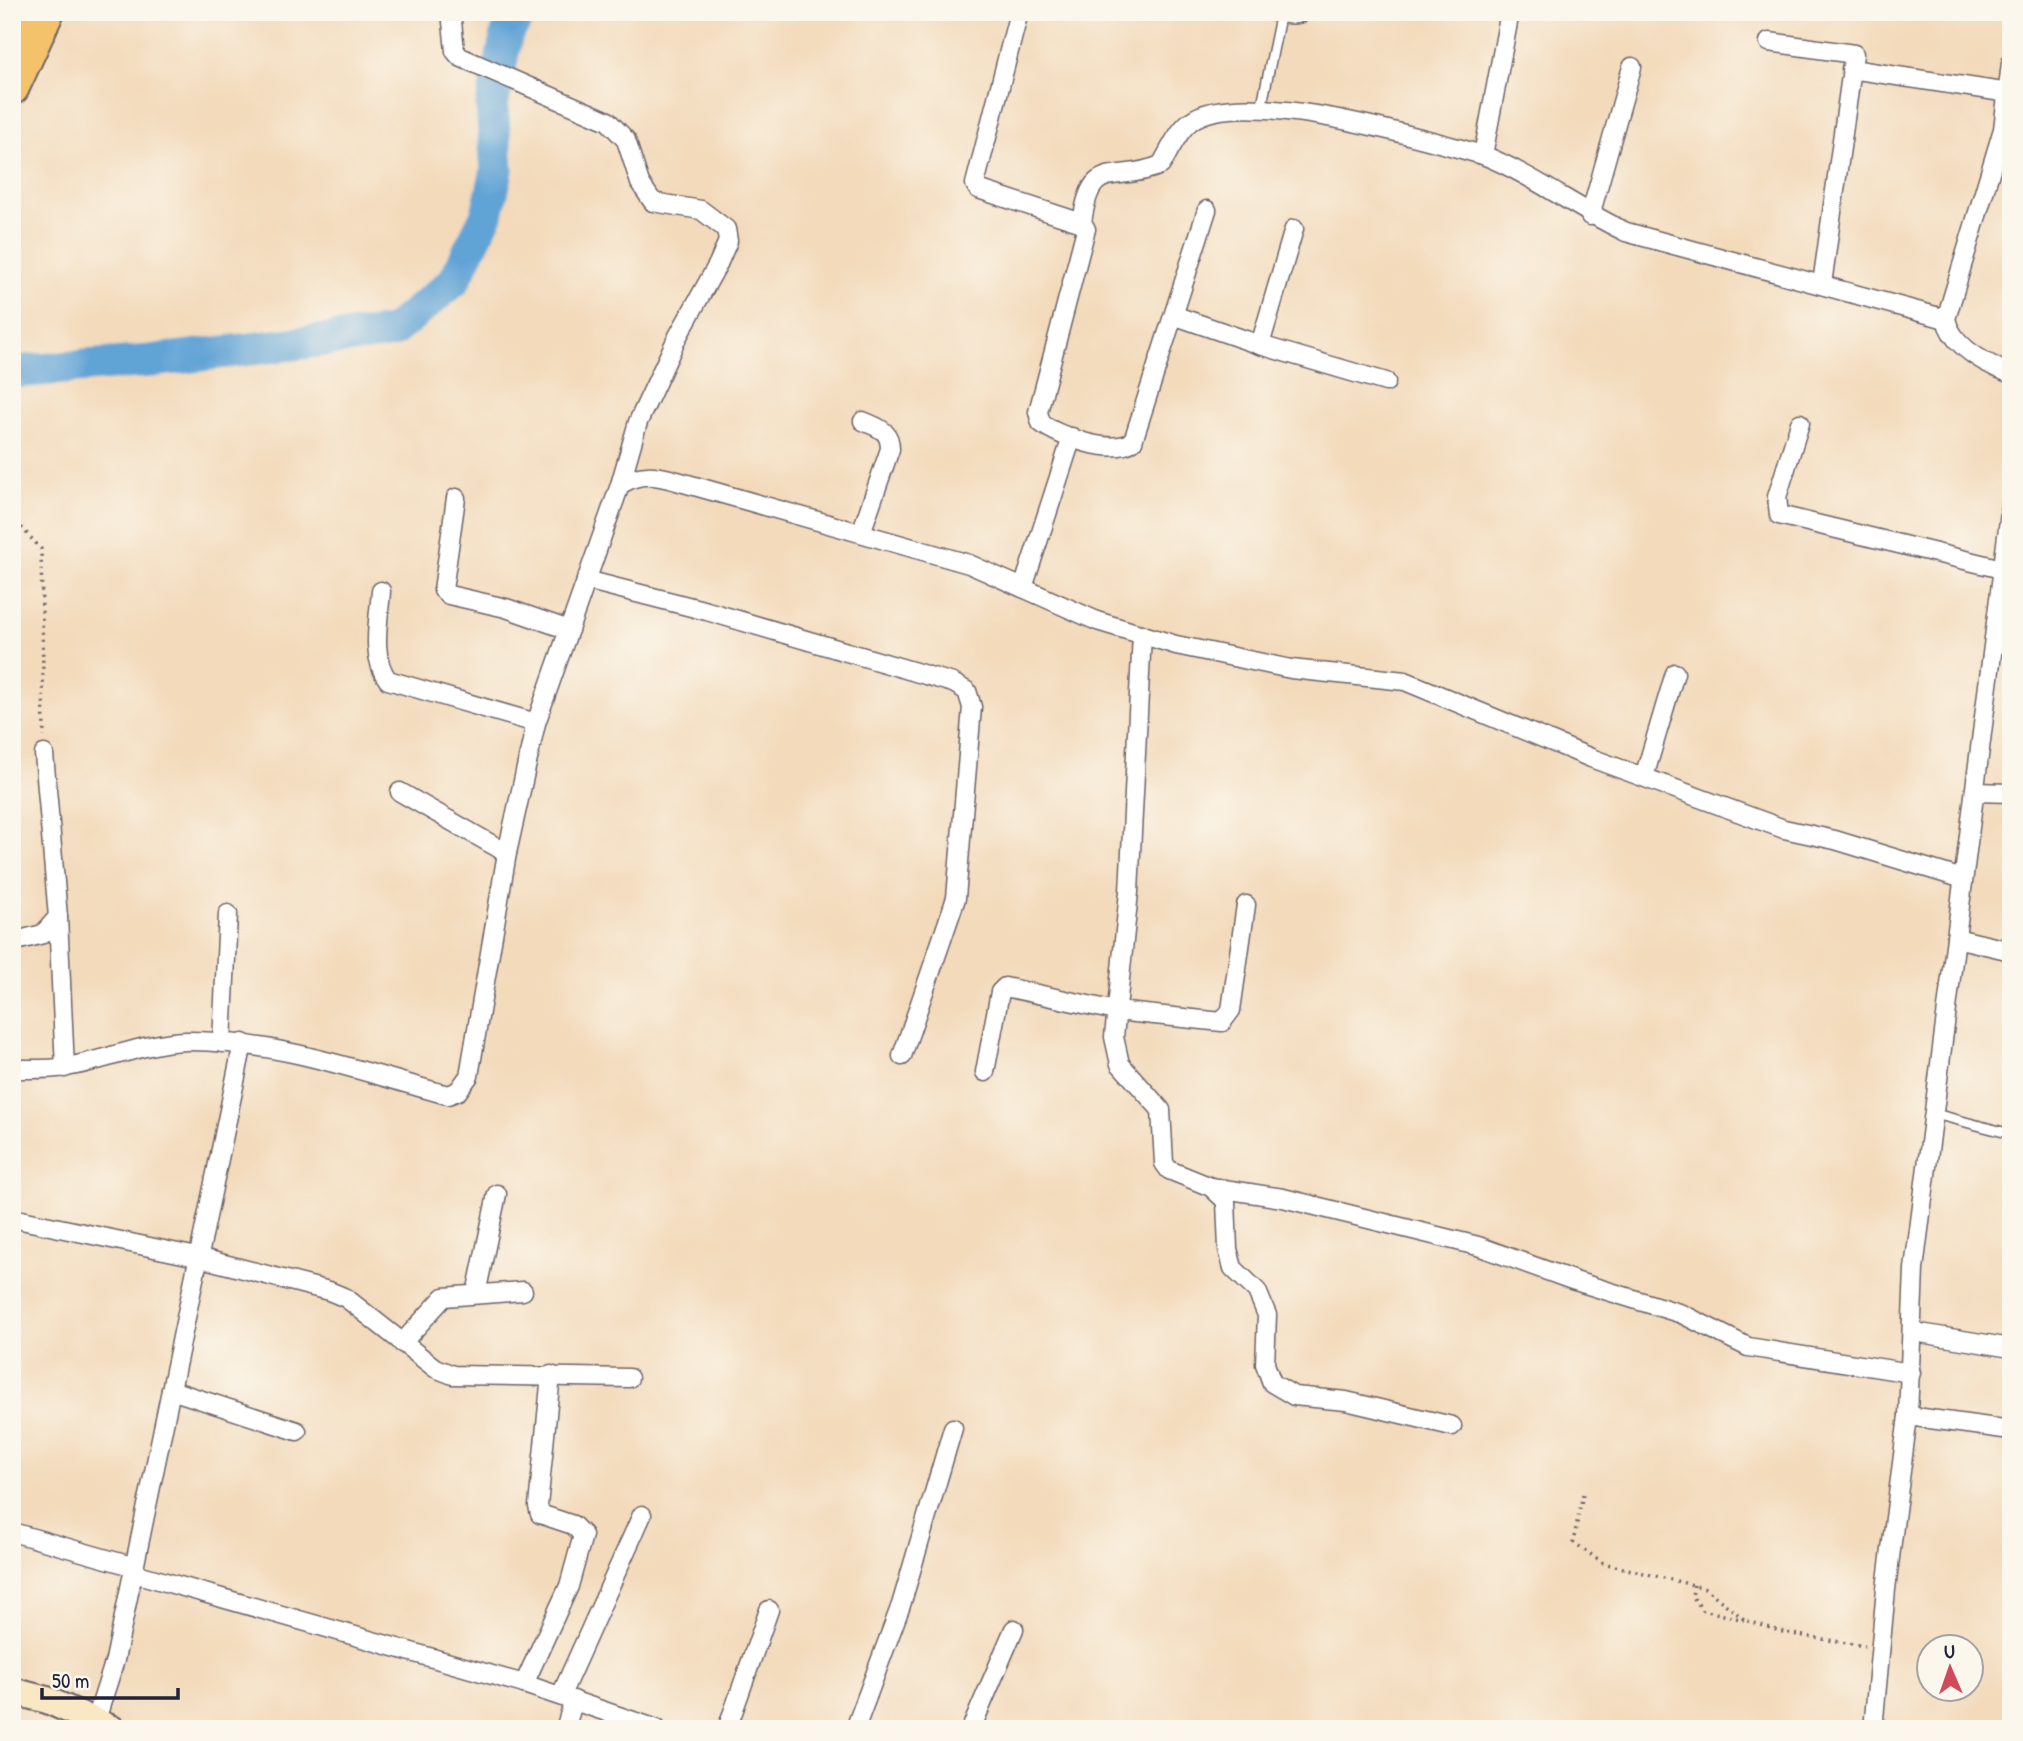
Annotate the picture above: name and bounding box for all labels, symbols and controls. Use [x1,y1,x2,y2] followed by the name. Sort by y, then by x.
[1914,1632,1984,1702] north arrow
[1944,1638,1956,1664] text: U
[42,1657,178,1701] scale bar
[52,1666,89,1695] text: 50 m

